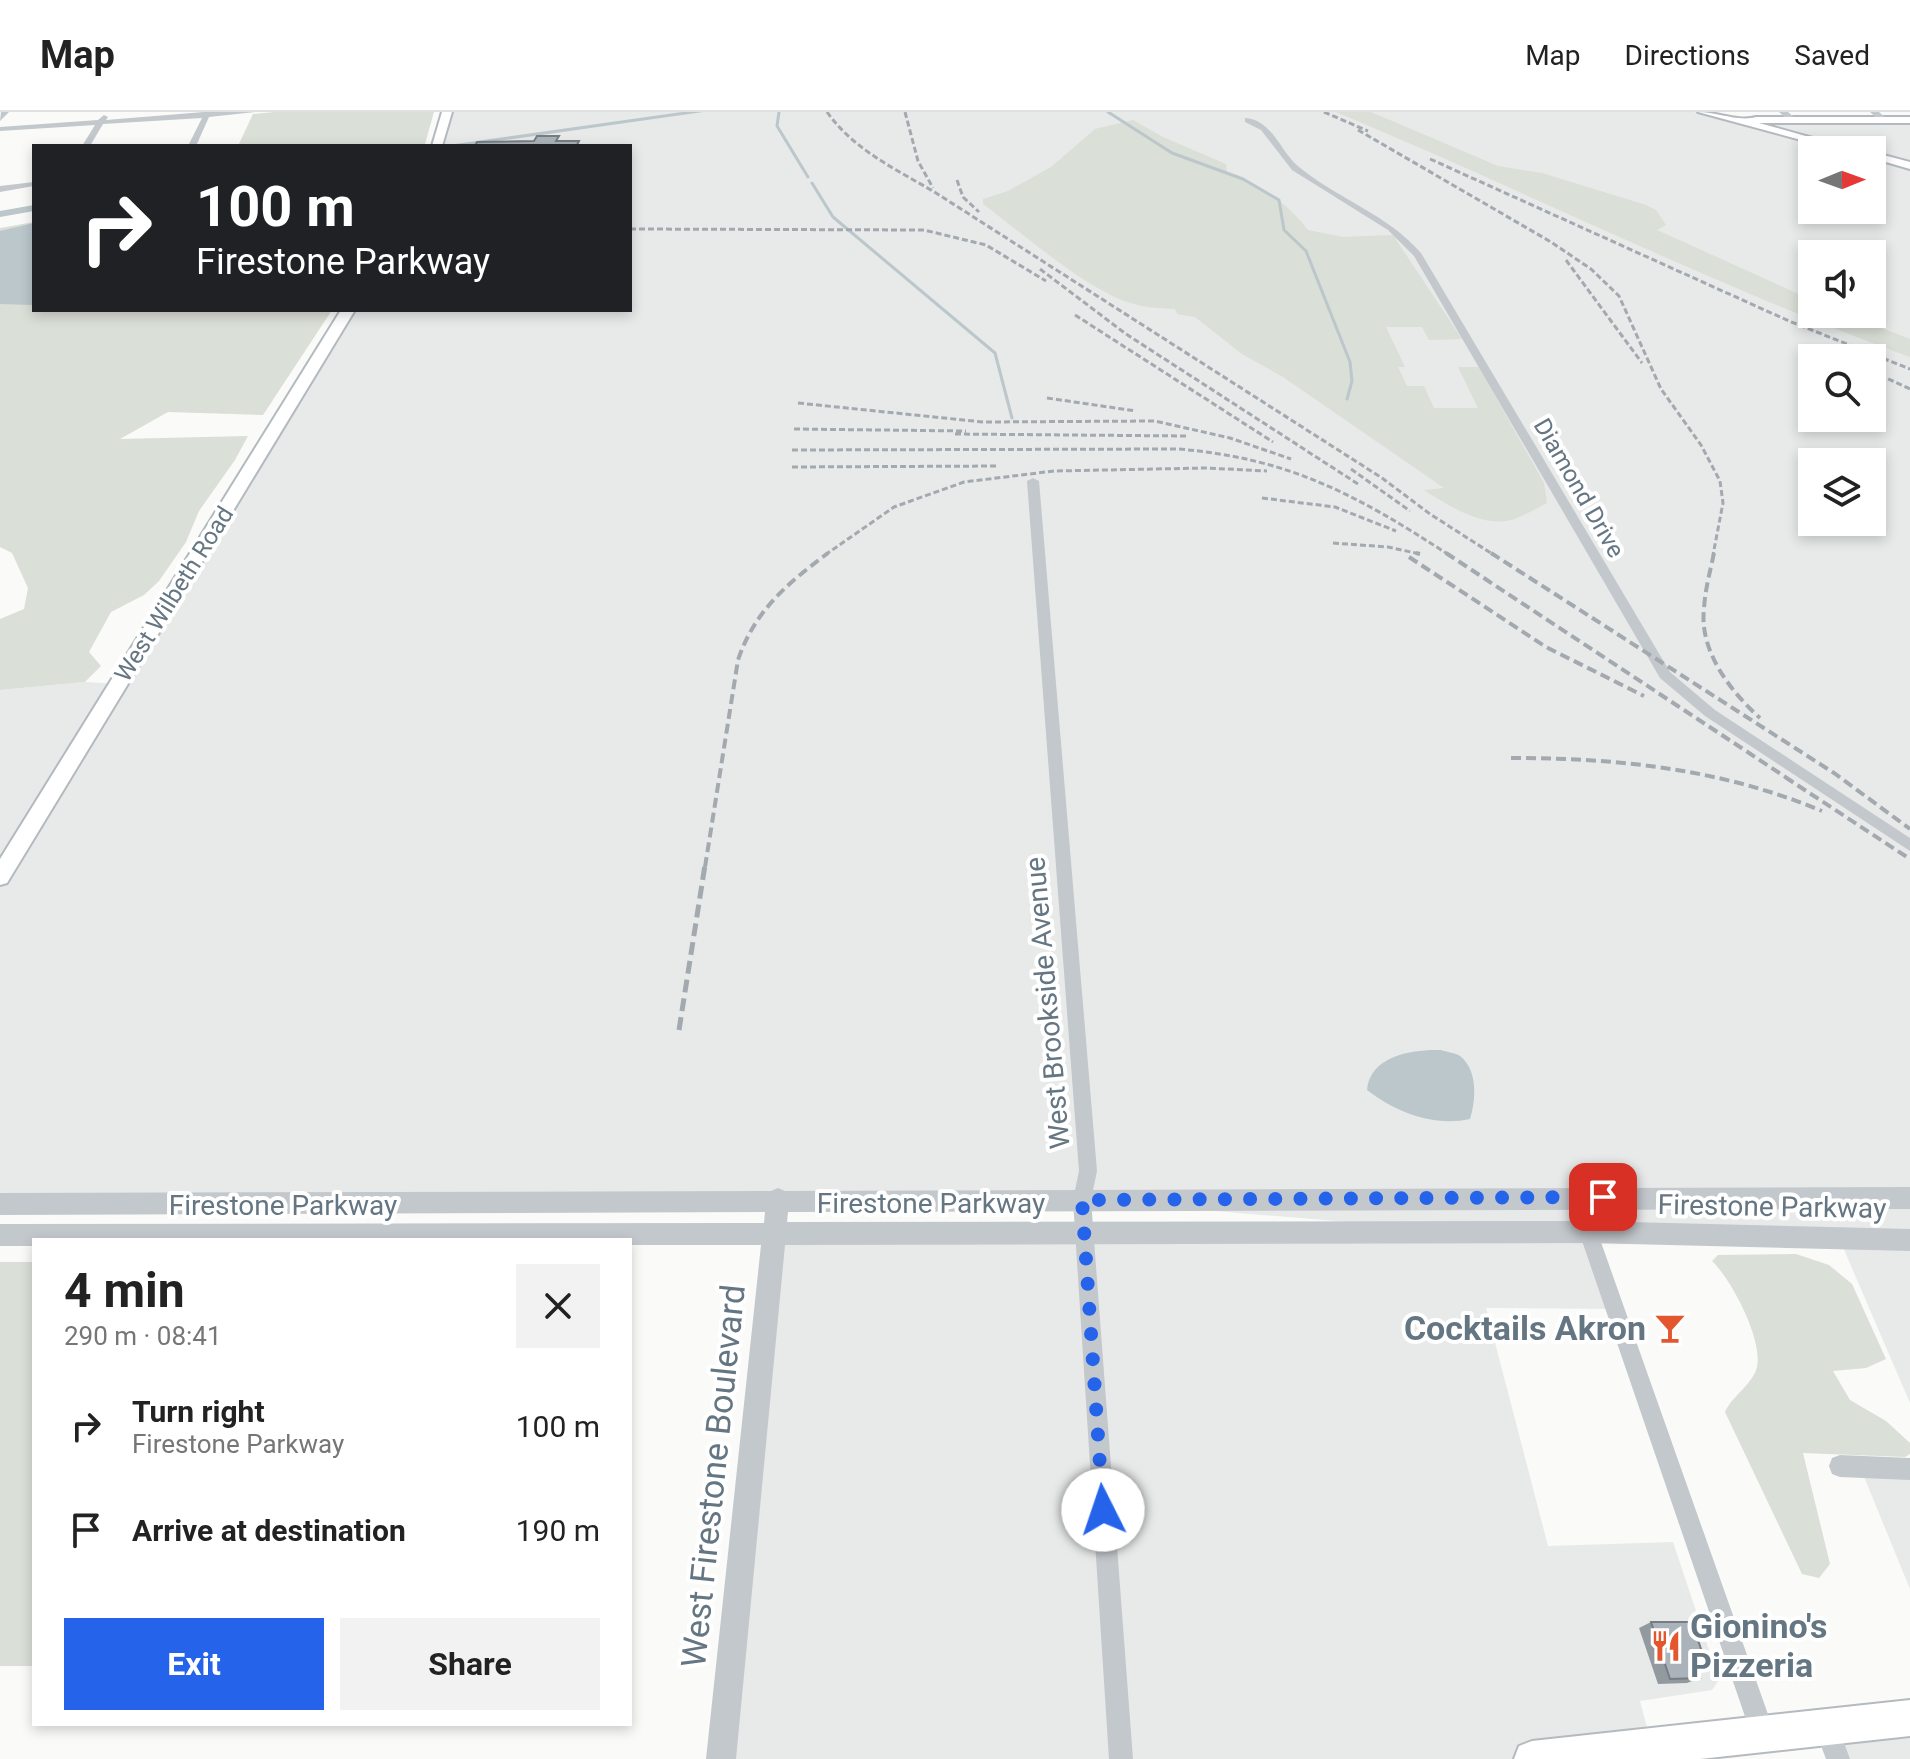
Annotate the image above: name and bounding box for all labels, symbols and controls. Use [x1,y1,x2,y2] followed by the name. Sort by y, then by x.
[40,33,115,77] text: Map
[1525,39,1581,72] text: Map
[1625,39,1750,72] text: Directions
[1794,39,1870,72] text: Saved
[1798,136,1886,224] north arrow
[1798,136,1886,536] map controls
[196,174,355,240] text: 100 m
[64,176,168,280] icon: right
[1798,240,1886,328] button: sound
[196,241,490,283] text: Firestone Parkway
[1798,344,1886,432] button: search
[1528,413,1630,563] street label: Diamond Drive
[1798,448,1886,536] button: layers
[109,501,239,687] street label: West Wilbeth Road
[1018,856,1077,1150] street label: West Brookside Avenue
[1569,1163,1637,1231] pin
[1581,1175,1625,1219] icon: arrive
[817,1187,1045,1220] street label: Firestone Parkway
[1657,1188,1887,1225] street label: Firestone Parkway
[169,1189,397,1222] street label: Firestone Parkway
[64,1262,185,1319] text: 4 min
[516,1264,600,1348] button: close
[673,1283,753,1669] street label: West Firestone Boulevard
[1404,1308,1646,1348] place label: Cocktails Akron
[1653,1311,1687,1345] bar icon: Cocktails Akron
[64,1321,222,1351] text: 290 m · 08:41
[132,1394,265,1429] text: Turn right
[64,1404,108,1448] icon: right
[516,1409,600,1444] text: 100 m
[132,1429,344,1459] text: Firestone Parkway
[1061,1468,1145,1552] position arrow
[64,1508,108,1552] icon: arrive
[132,1513,406,1548] text: Arrive at destination
[516,1513,600,1548] text: 190 m
[1690,1606,1827,1685] place label: Gionino's Pizzeria
[64,1618,324,1710] button: Exit
[340,1618,600,1710] button: Share
[1649,1629,1683,1663] restaurant icon: Gionino's Pizzeria

